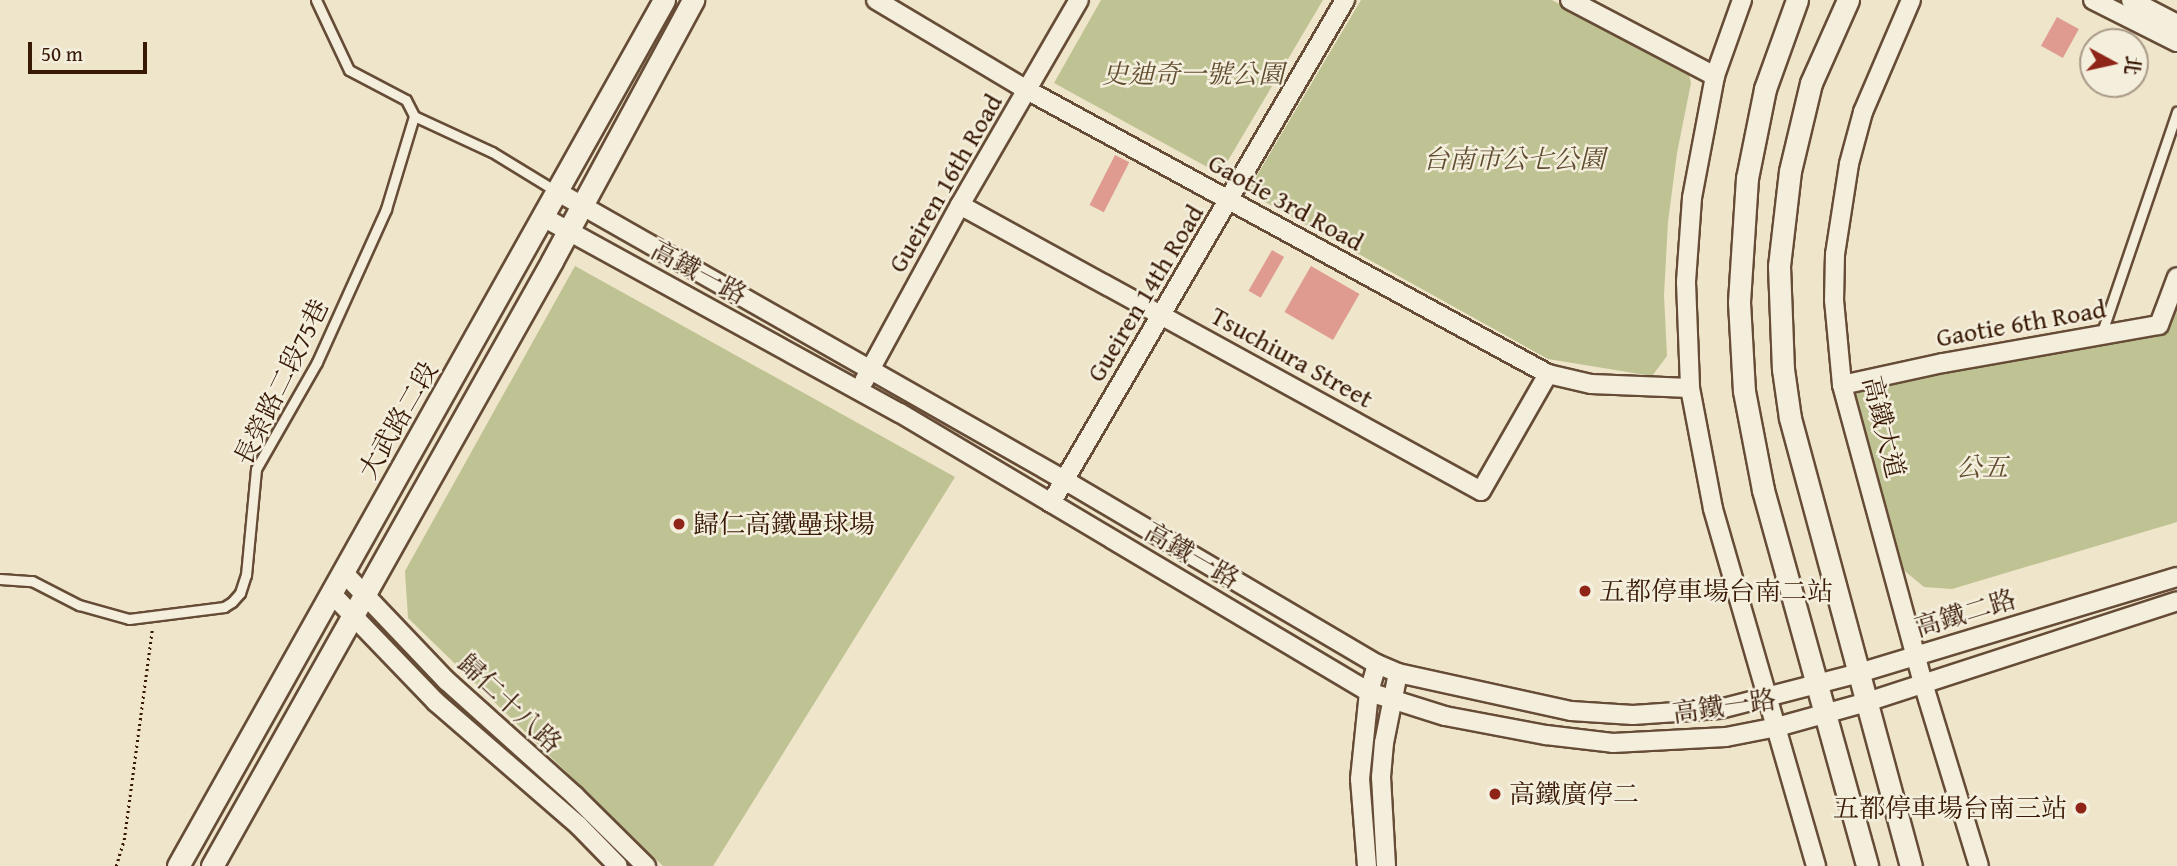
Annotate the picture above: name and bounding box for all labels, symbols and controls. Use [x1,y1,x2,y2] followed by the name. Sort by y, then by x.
[32,28,150,72] scale bar
[2079,28,2149,98] north arrow
[41,38,83,69] text: 50 m
[2118,54,2148,77] text: 北
[1102,58,1284,90] park label: 史迪奇一號公園
[881,88,1009,278] street label: Gueiren 16th Road
[1423,143,1605,175] park label: 台南市公七公園
[1203,147,1369,257] street label: Gaotie 3rd Road
[1080,199,1210,387] street label: Gueiren 14th Road
[646,234,752,310] street label: 高鐵一路
[1934,293,2108,353] street label: Gaotie 6th Road
[227,294,335,470] street label: 長榮路二段75巷
[1206,300,1378,414] street label: Tsuchiura Street
[352,356,444,484] street label: 大武路二段
[1856,373,1912,481] street label: 高鐵大道
[1956,451,2008,483] park label: 公五
[693,508,875,540] place label: 歸仁高鐵壘球場
[1139,515,1245,595] street label: 高鐵一路
[671,516,687,532] marker: 歸仁高鐵壘球場
[1599,575,1833,607] place label: 五都停車場台南二站
[1577,583,1593,599] marker: 五都停車場台南二站
[1911,583,2019,643] street label: 高鐵二路
[452,647,568,759] street label: 歸仁十八路
[1670,683,1778,729] street label: 高鐵一路
[1509,778,1639,810] place label: 高鐵廣停二
[1487,786,1503,802] marker: 高鐵廣停二
[1833,792,2067,824] place label: 五都停車場台南三站
[2073,800,2089,816] marker: 五都停車場台南三站

